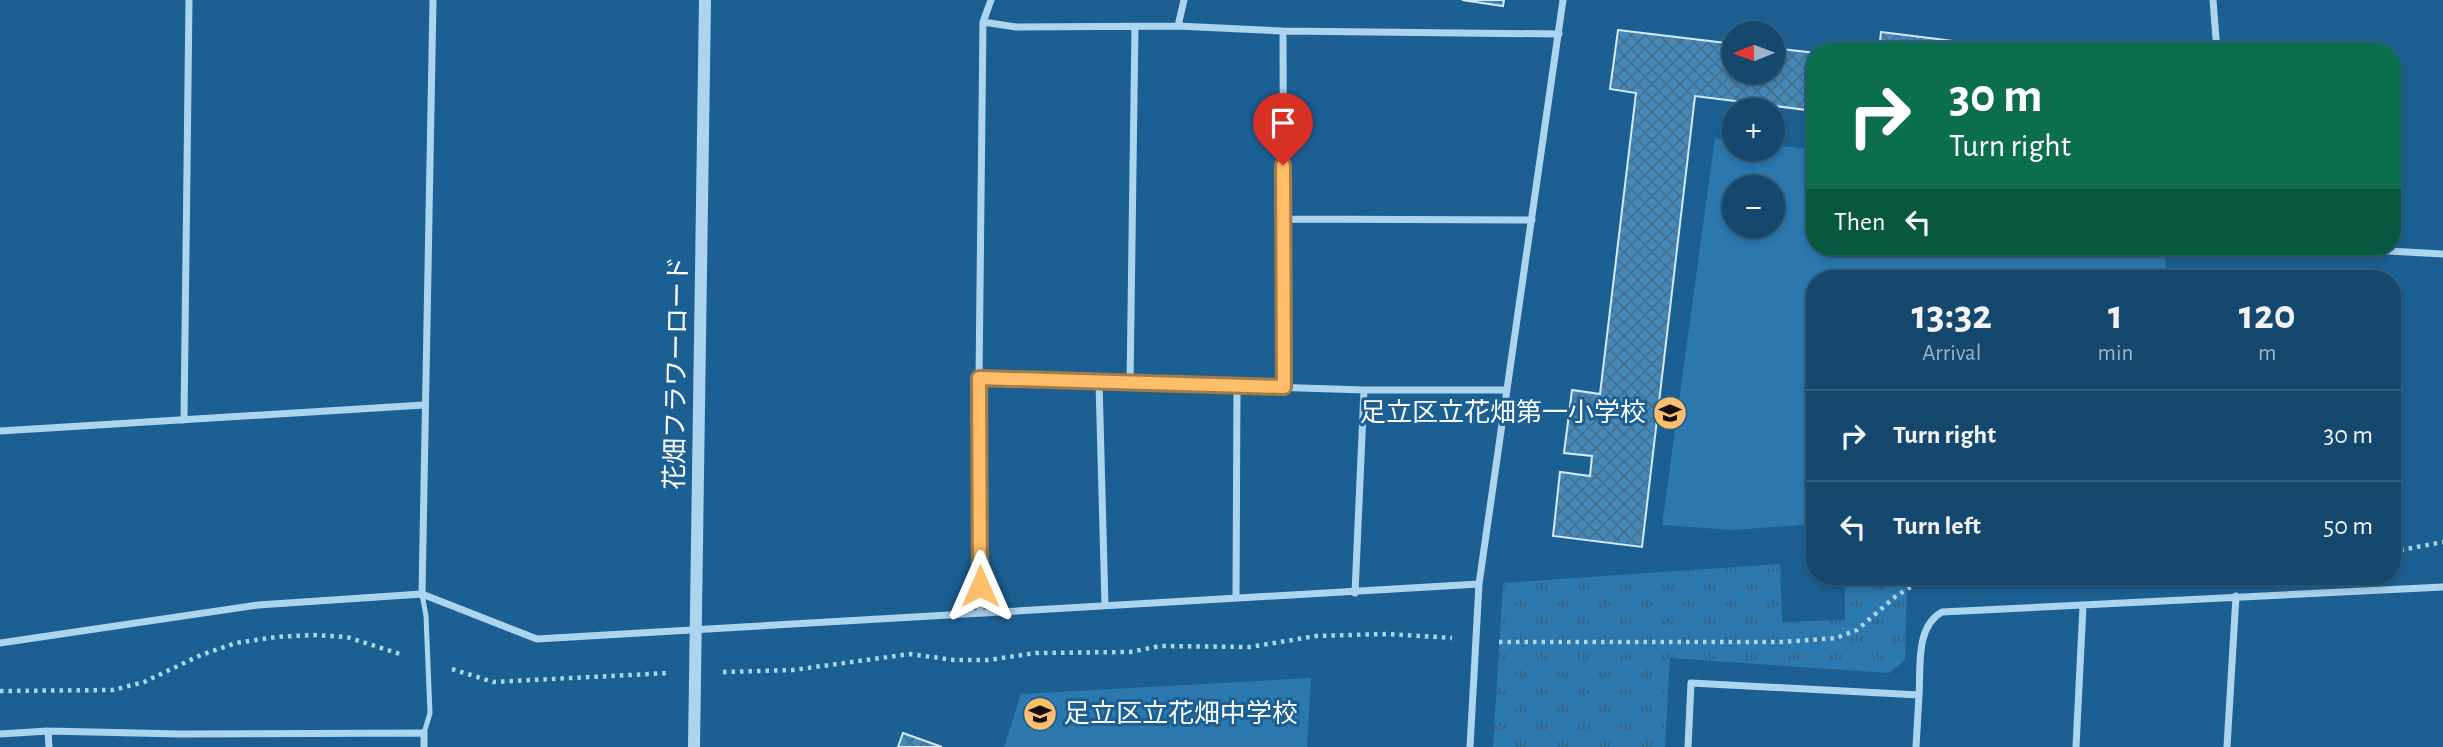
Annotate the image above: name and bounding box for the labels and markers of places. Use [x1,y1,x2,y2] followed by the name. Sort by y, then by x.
[1253,93,1313,165] pin
[1651,394,1689,432] school or university icon: 足立区立花畑第一小学校
[1360,398,1646,426] place label: 足立区立花畑第一小学校
[1021,695,1059,733] school or university icon: 足立区立花畑中学校
[1064,699,1298,727] place label: 足立区立花畑中学校

